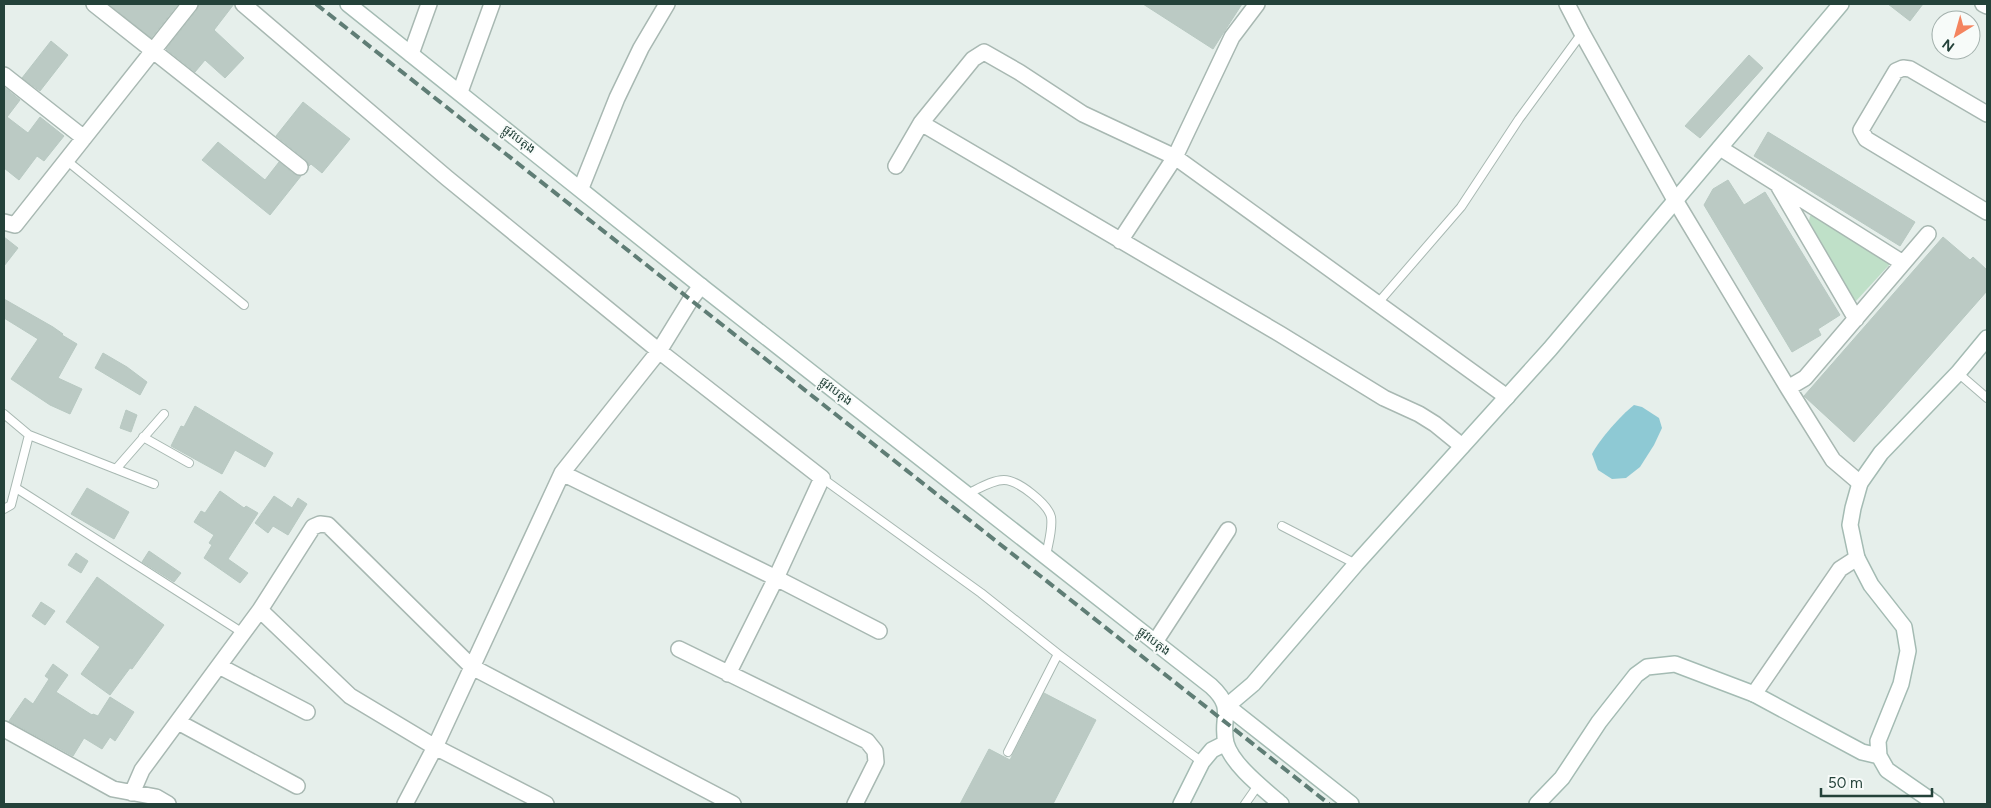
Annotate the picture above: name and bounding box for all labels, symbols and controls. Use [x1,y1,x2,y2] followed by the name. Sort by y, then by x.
[1931,10,1981,60] north arrow
[1939,35,1958,55] text: N
[498,122,538,159] street label: ផ្លូវបេតុង
[815,374,855,411] street label: ផ្លូវបេតុង
[1133,624,1173,661] street label: ផ្លូវបេតុង
[1821,766,1932,798] scale bar
[1828,774,1863,792] text: 50 m

